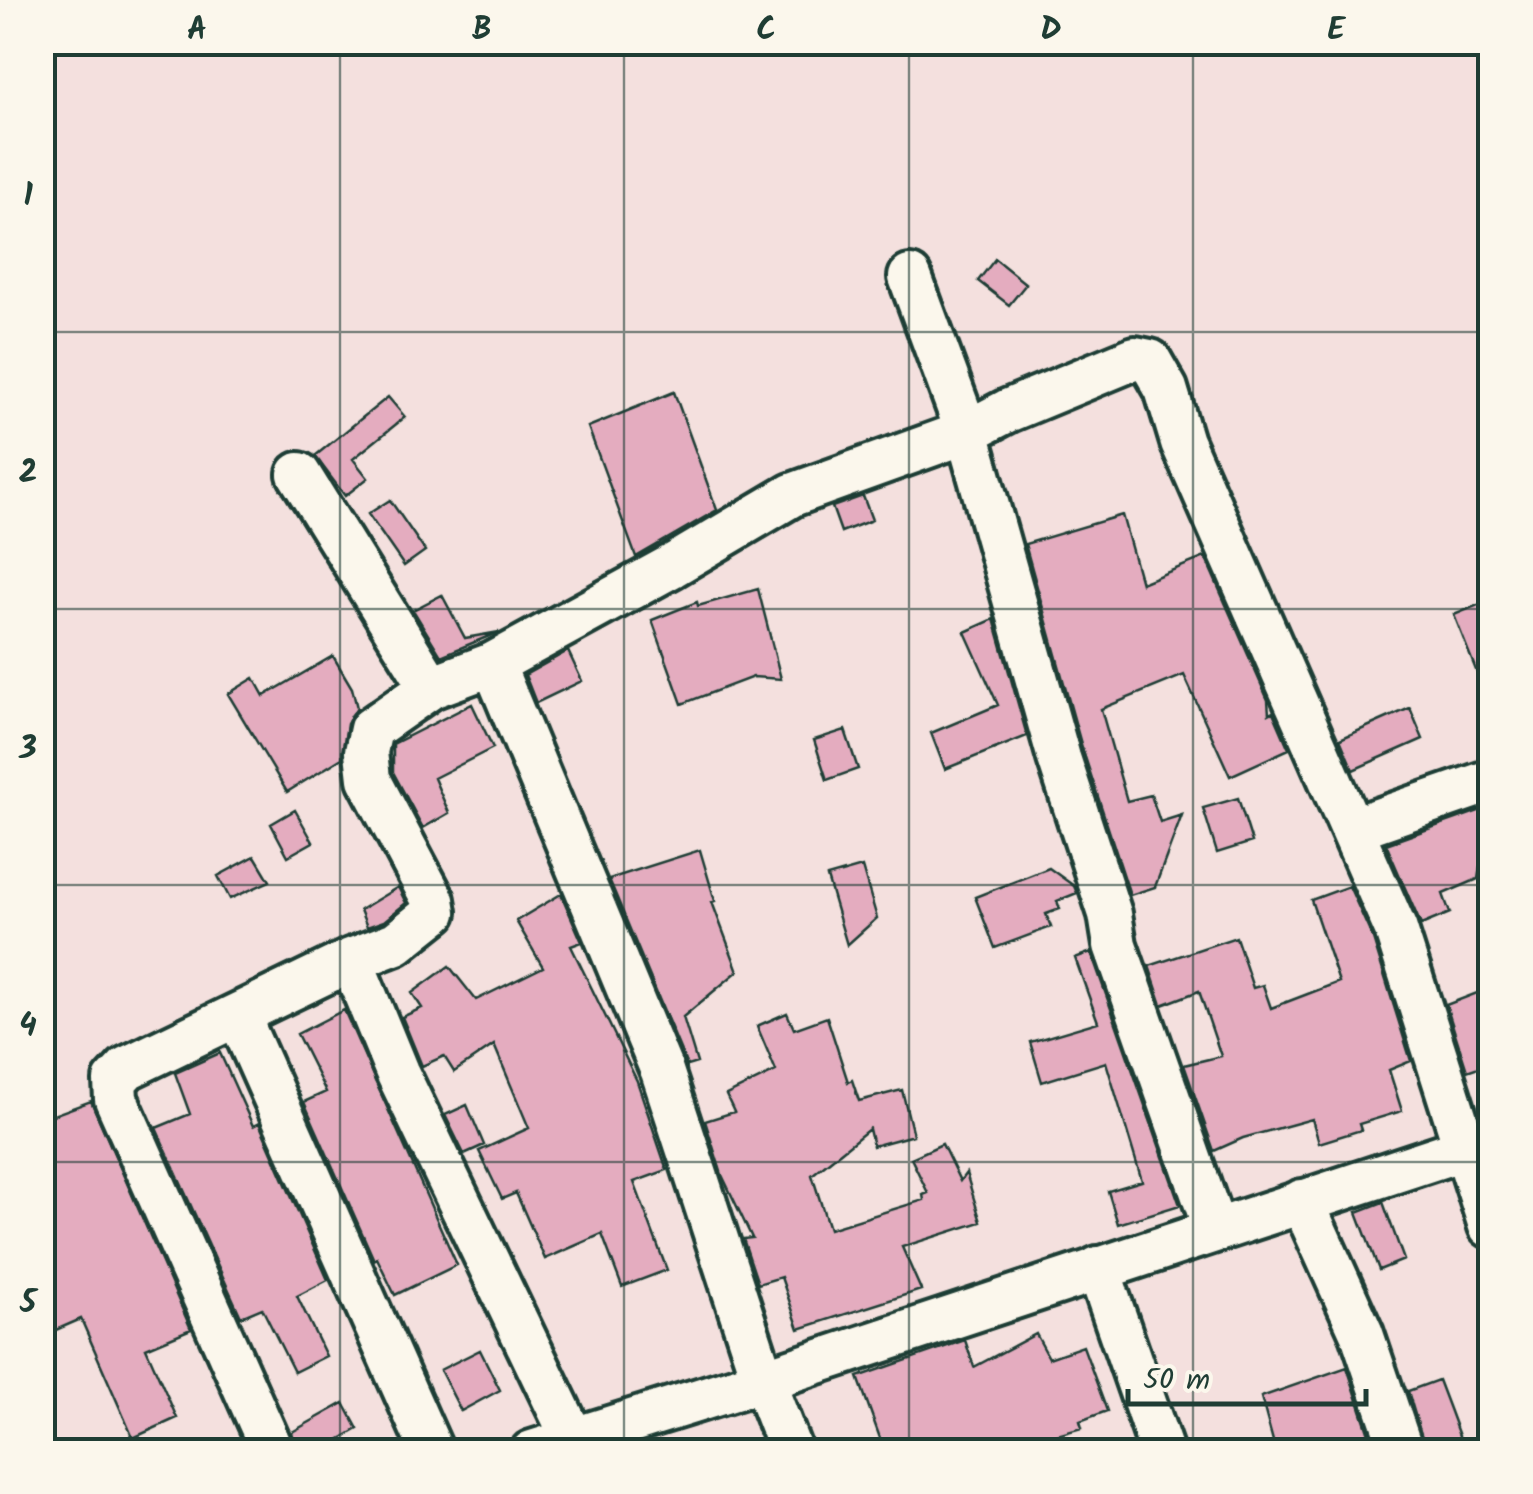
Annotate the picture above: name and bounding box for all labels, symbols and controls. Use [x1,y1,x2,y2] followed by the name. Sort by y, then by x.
[187,5,207,56] text: A
[472,5,492,56] text: B
[756,5,776,56] text: C
[1040,5,1062,56] text: D
[1327,5,1346,56] text: E
[23,171,33,222] text: 1
[19,448,37,499] text: 2
[18,724,37,775] text: 3
[19,1001,37,1052] text: 4
[19,1278,39,1329] text: 5
[1128,1344,1366,1406] scale bar
[1143,1357,1210,1405] text: 50 m

